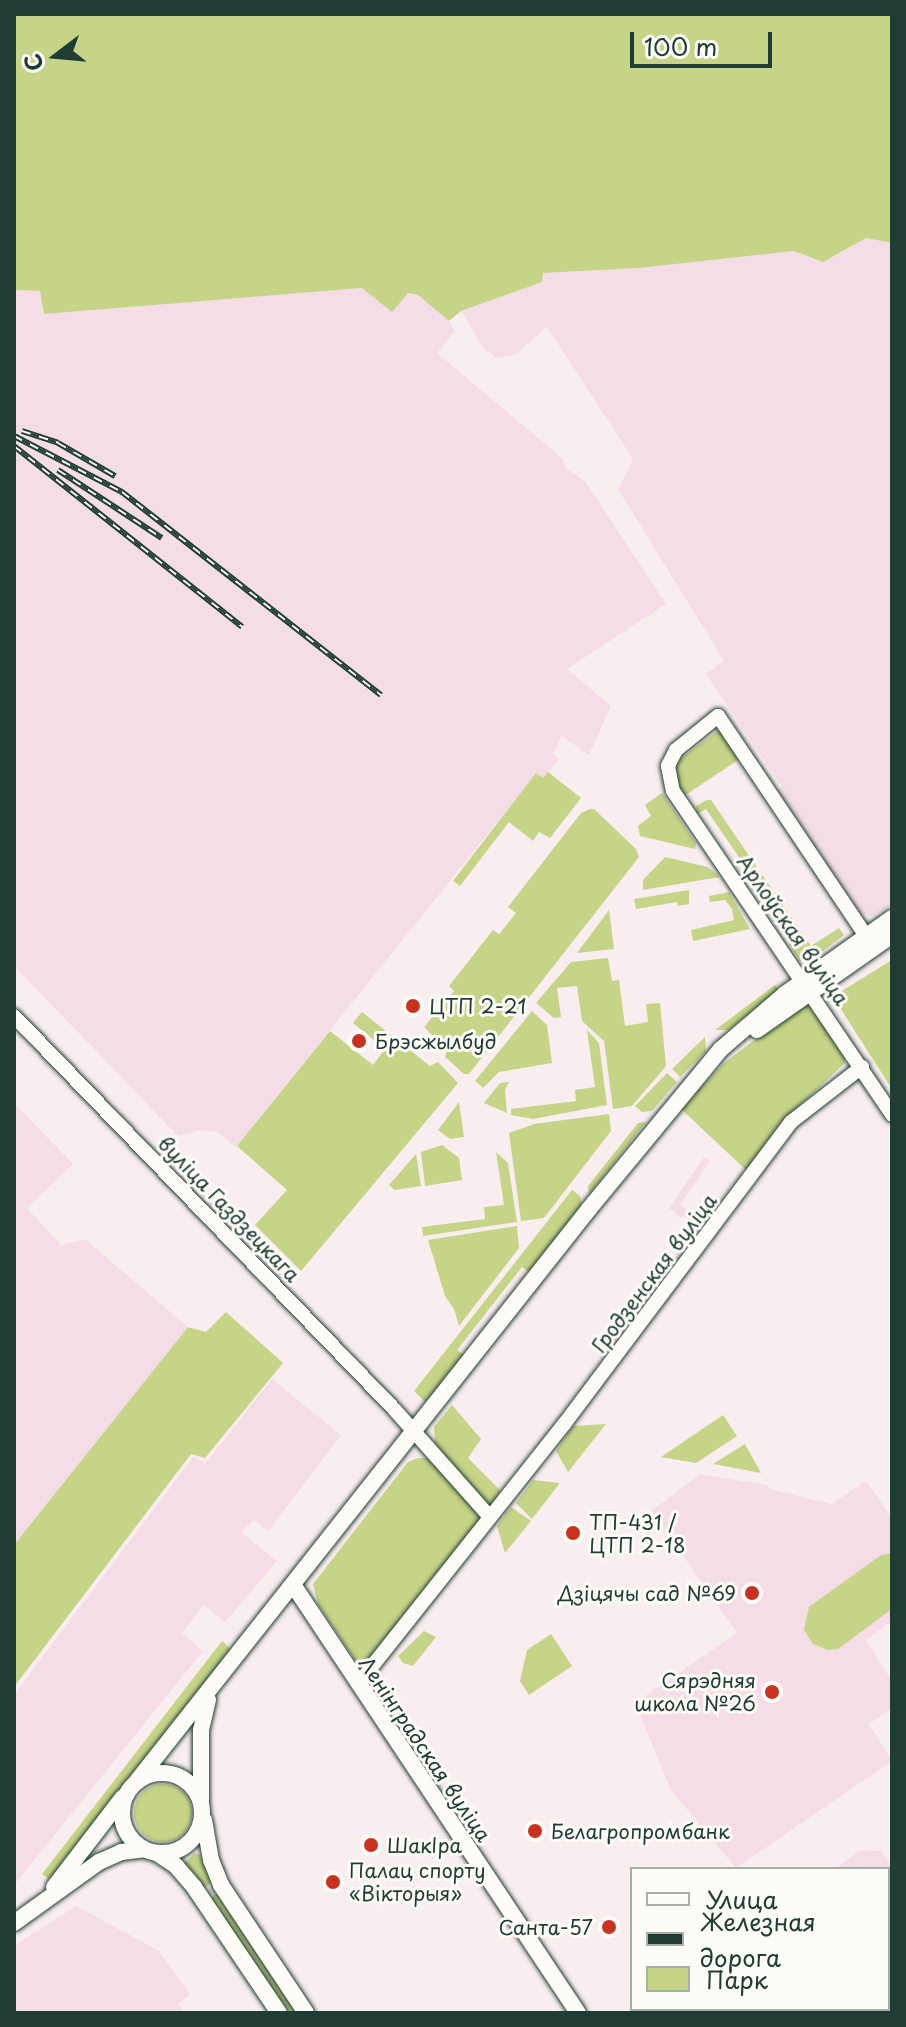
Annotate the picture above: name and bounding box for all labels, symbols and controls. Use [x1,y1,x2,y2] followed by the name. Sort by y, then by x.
[16,16,96,96] north arrow
[634,16,776,66] scale bar
[644,28,717,64] text: 100 m
[14,50,51,75] text: С
[732,850,854,1010] street label: Арлоўская вуліца
[429,994,527,1018] place label: ЦТП 2-21
[404,997,422,1015] marker: ЦТП 2-21
[375,1029,496,1053] place label: Брэсжылбуд
[350,1032,368,1050] marker: Брэсжылбуд
[153,1131,305,1287] street label: вуліца Газдзецкага
[586,1189,722,1357] street label: Гродзенская вуліца
[589,1510,686,1557] place label: ТП-431 / ЦТП 2-18
[564,1524,582,1542] marker: ТП-431 / ЦТП 2-18
[557,1581,736,1605] place label: Дзіцячы сад №69
[743,1584,761,1602] marker: Дзіцячы сад №69
[354,1652,496,1846] street label: Ленінградская вуліца
[634,1668,756,1715] place label: Сярэдняя школа №26
[763,1683,781,1701] marker: Сярэдняя школа №26
[551,1819,730,1843] place label: Белагропромбанк
[526,1822,544,1840] marker: Белагропромбанк
[387,1833,462,1857] place label: ШакІра
[362,1836,380,1854] marker: ШакІра
[349,1858,487,1905] place label: Палац спорту «Вікторыя»
[630,1867,890,2011] legend
[324,1873,342,1891] marker: Палац спорту «Вікторыя»
[706,1881,778,1917] text: Улица
[700,1903,816,1975] text: Железная дорога
[498,1915,593,1939] place label: Санта-57
[600,1918,618,1936] marker: Санта-57
[706,1961,768,1997] text: Парк

